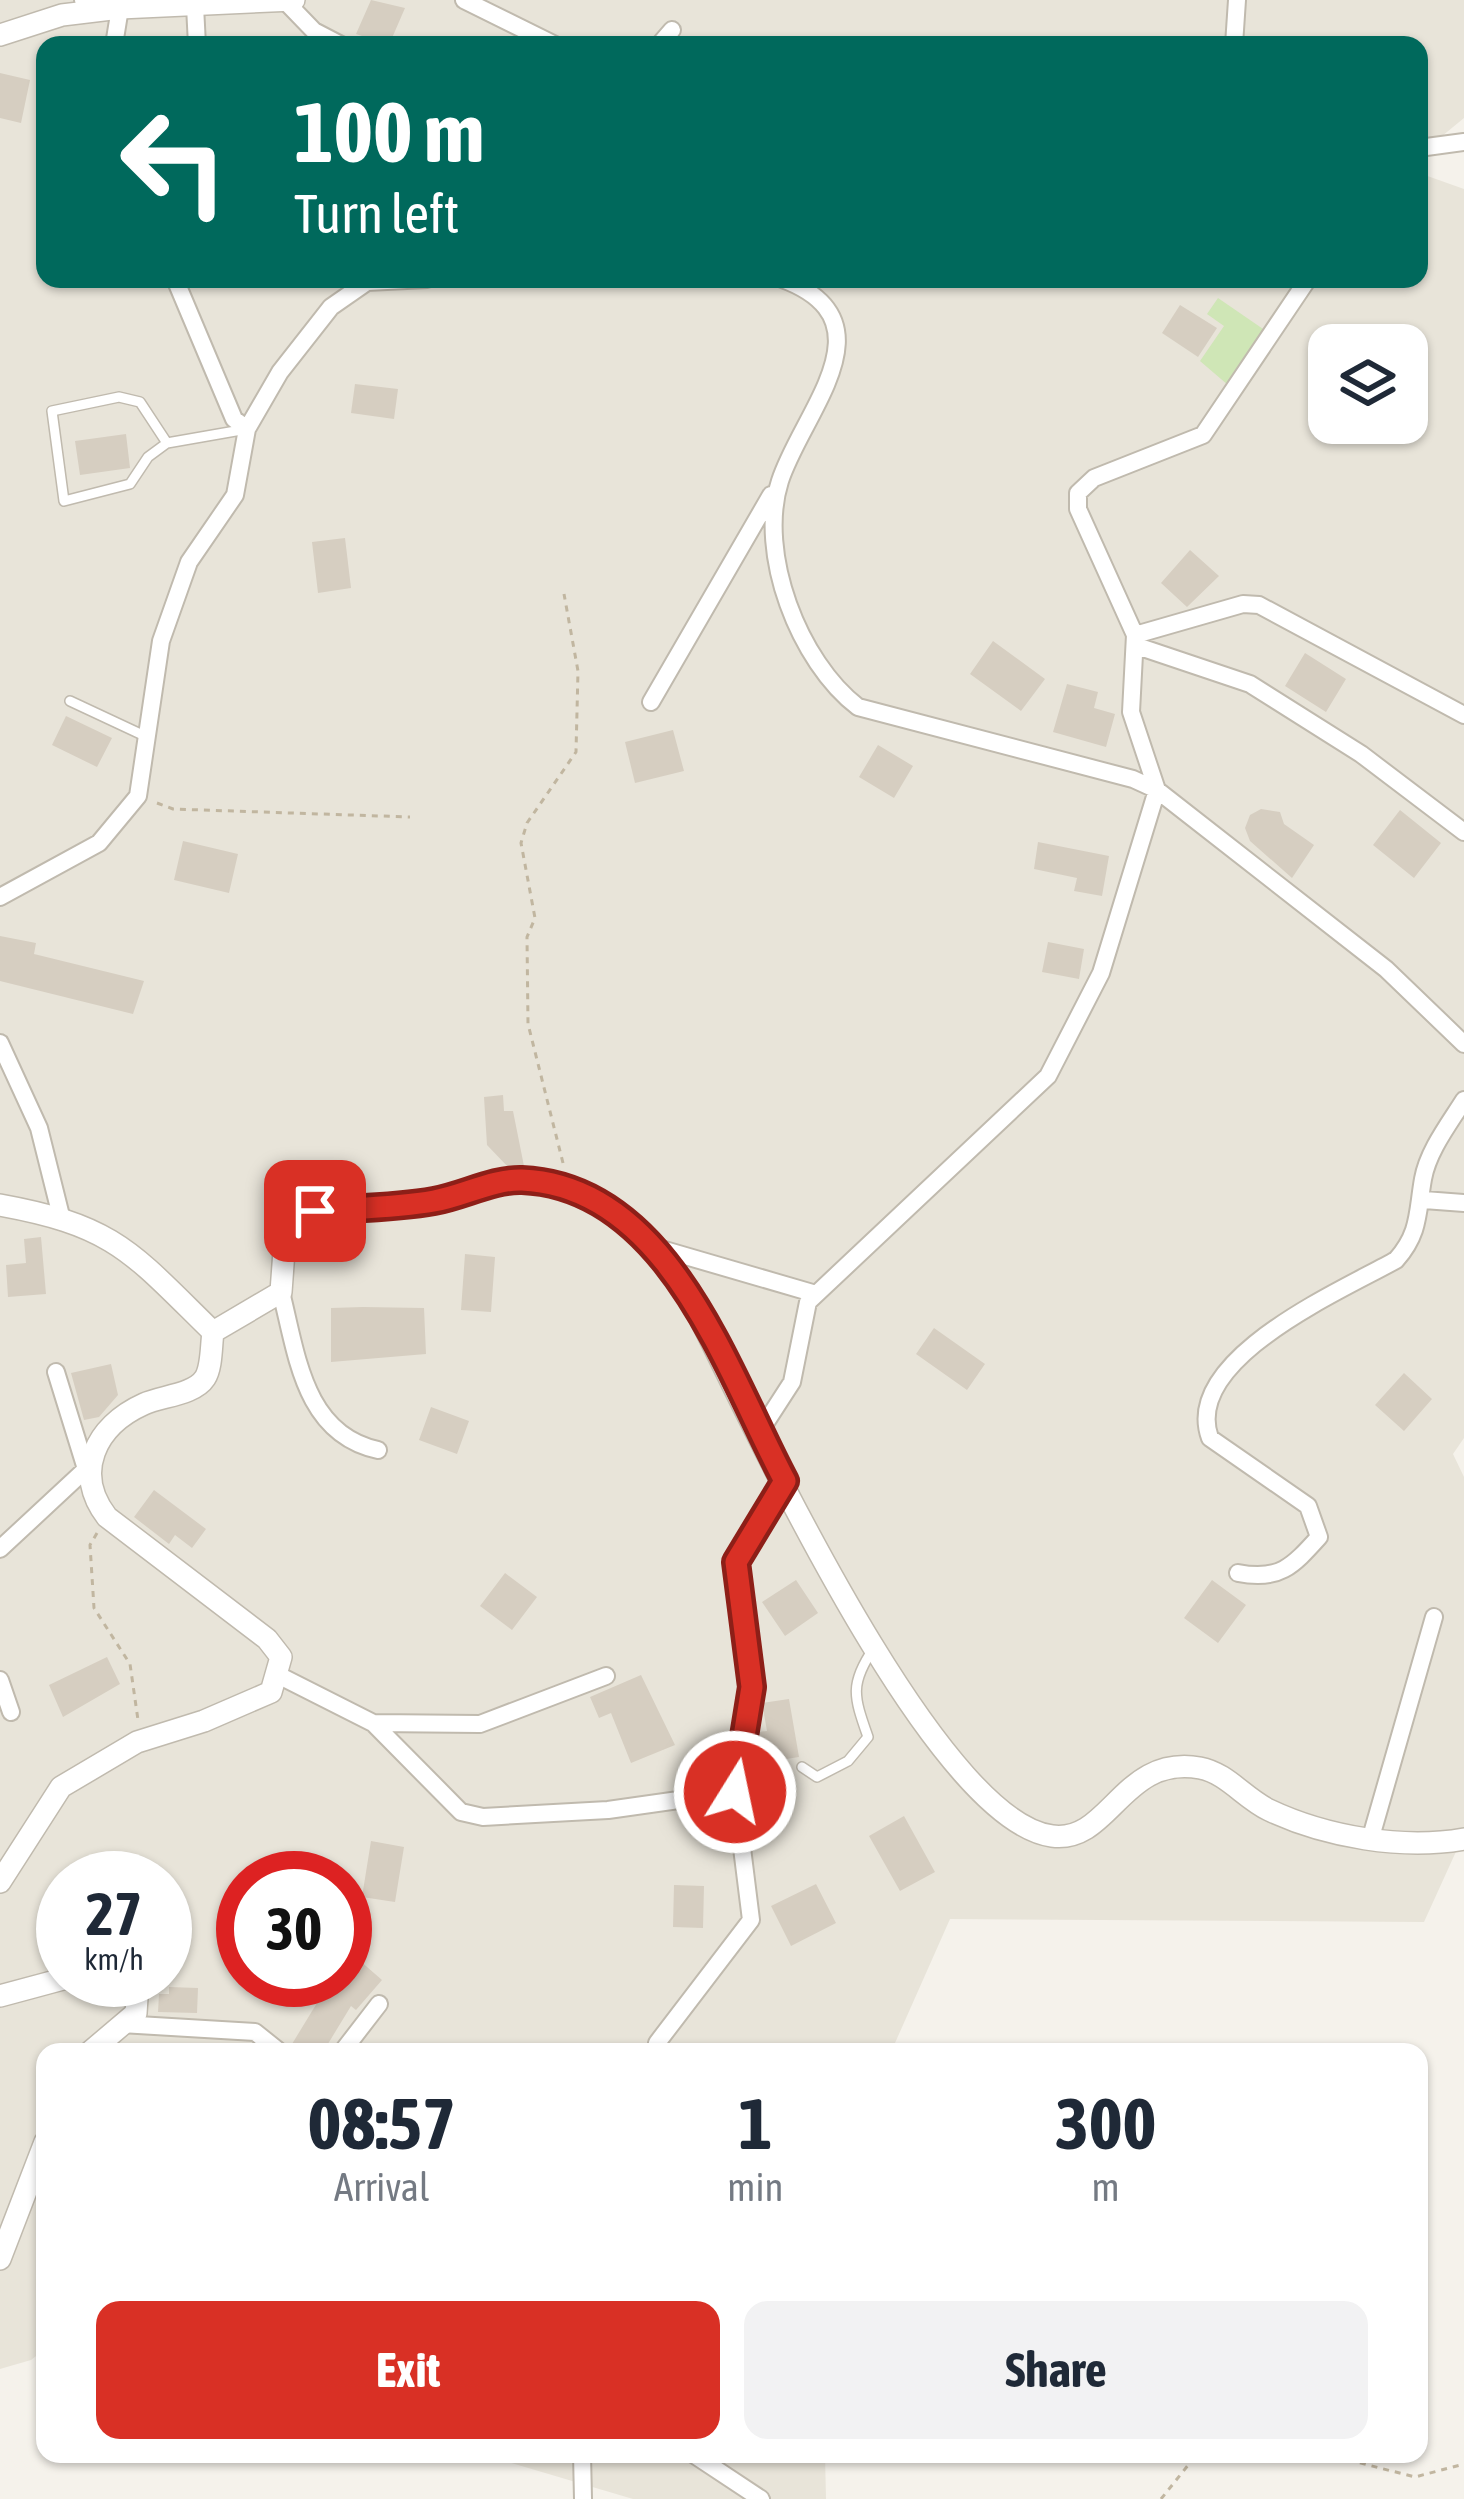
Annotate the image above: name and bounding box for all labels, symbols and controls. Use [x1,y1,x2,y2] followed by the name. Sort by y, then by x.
[96,84,252,240] icon: left
[294,84,484,180] text: 100 m
[294,183,459,244] text: Turn left
[1308,324,1428,444] map controls
[1308,324,1428,444] button: layers
[264,1160,366,1262] pin
[282,1178,348,1244] icon: arrive
[672,1729,798,1855] position arrow
[216,1851,372,2007] speed limit sign: 30
[86,1879,142,1948] text: 27
[84,1942,144,1976] text: km/h
[308,2082,456,2164] text: 08:57
[738,2082,772,2164] text: 1
[1055,2082,1156,2164] text: 300
[334,2165,429,2209] text: Arrival
[727,2165,783,2209] text: min
[1092,2165,1120,2209] text: m
[96,2301,720,2439] button: Exit
[744,2301,1368,2439] button: Share

